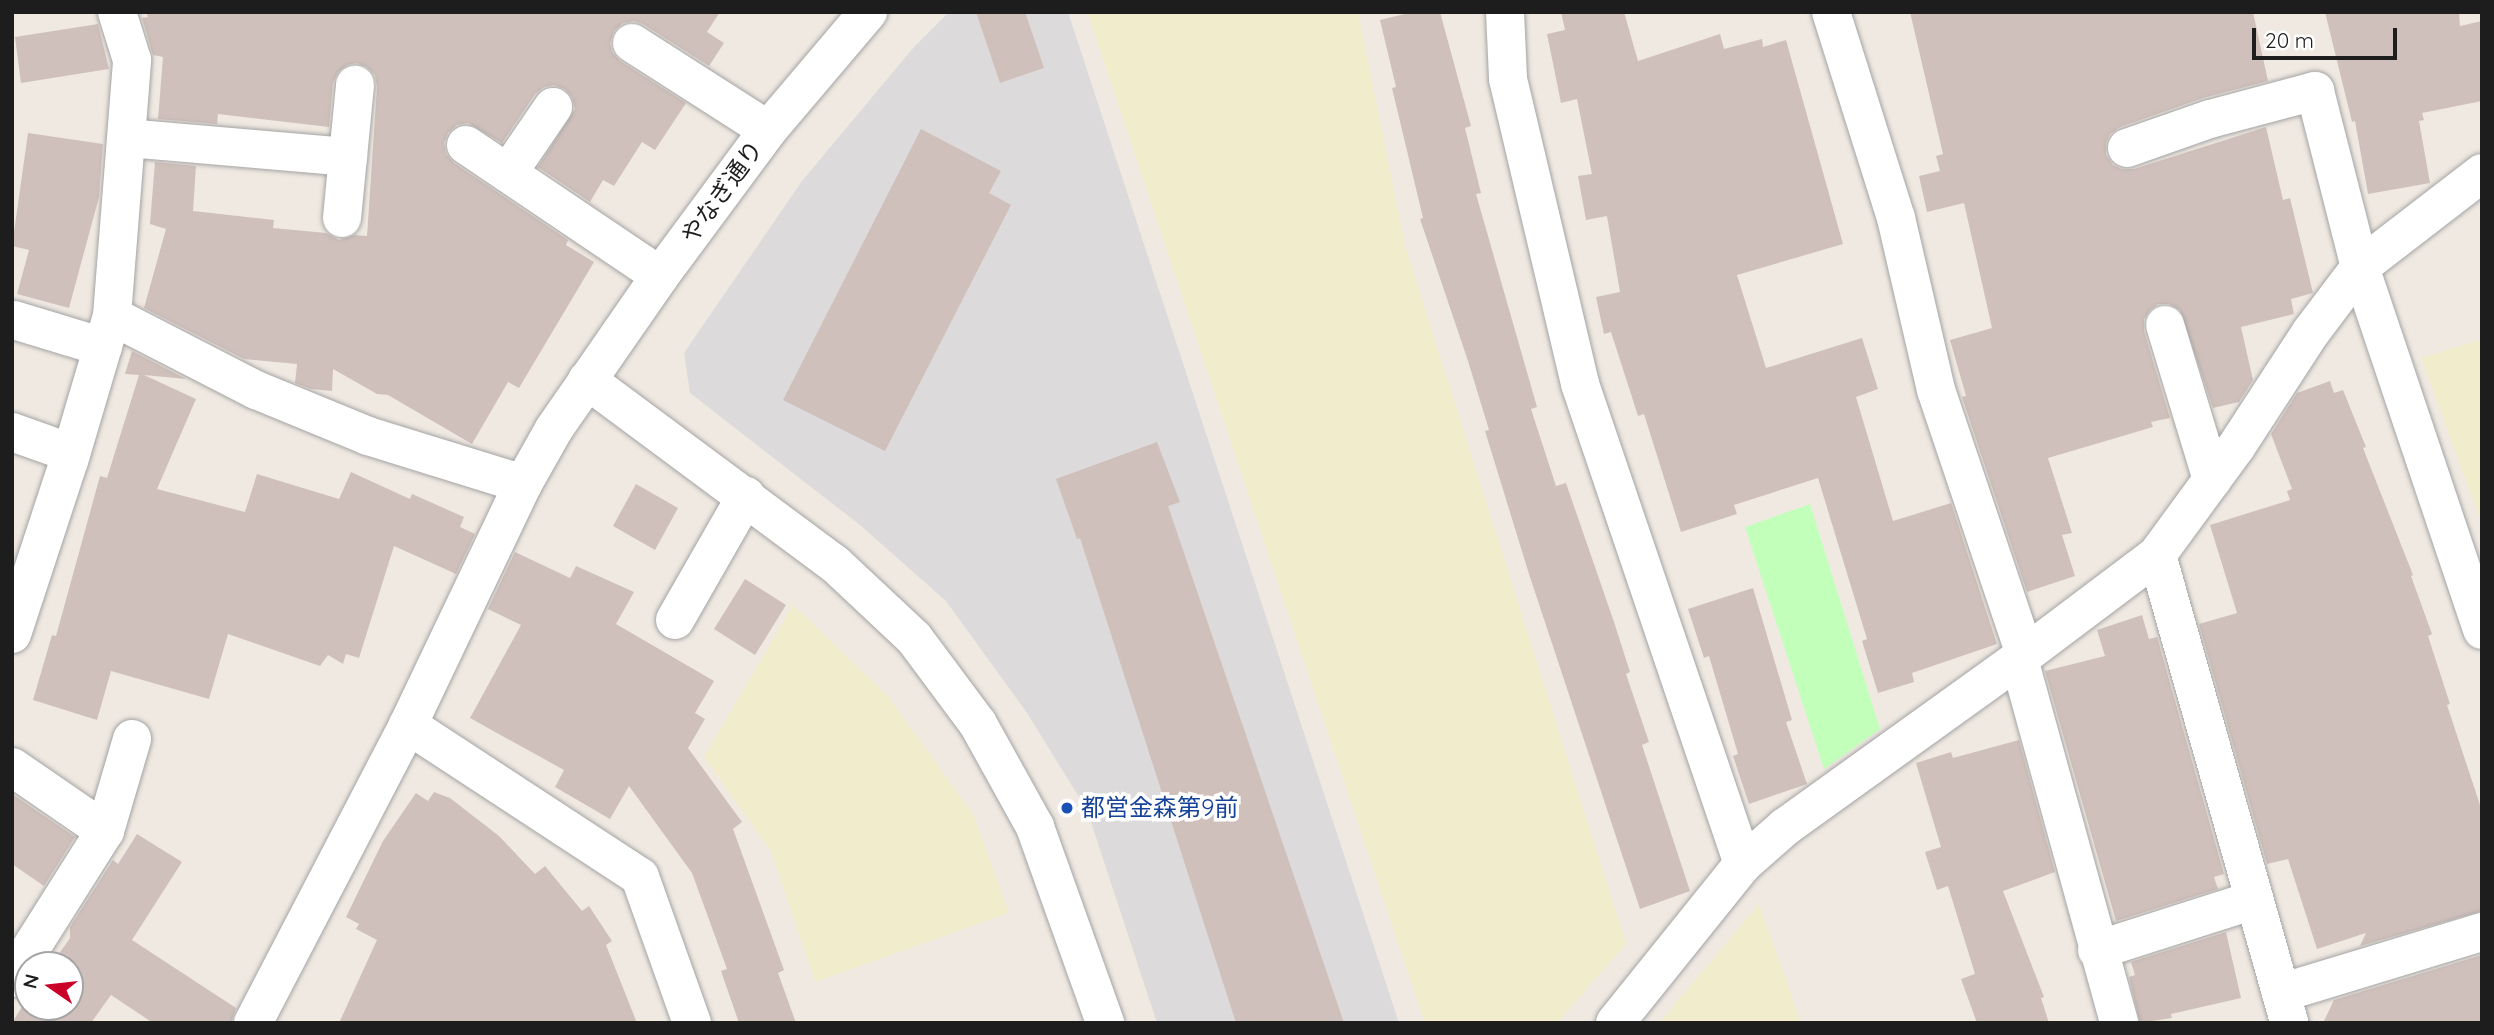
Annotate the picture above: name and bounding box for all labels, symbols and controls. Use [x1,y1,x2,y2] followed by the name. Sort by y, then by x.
[2256,14,2401,58] scale bar
[2265,27,2314,53] text: 20 m
[675,135,769,249] street label: やなぎ通り
[1081,794,1238,822] place label: 都営金森第9前
[1059,800,1075,816] marker: 都営金森第9前
[14,951,84,1021] north arrow
[17,972,44,991] text: N

